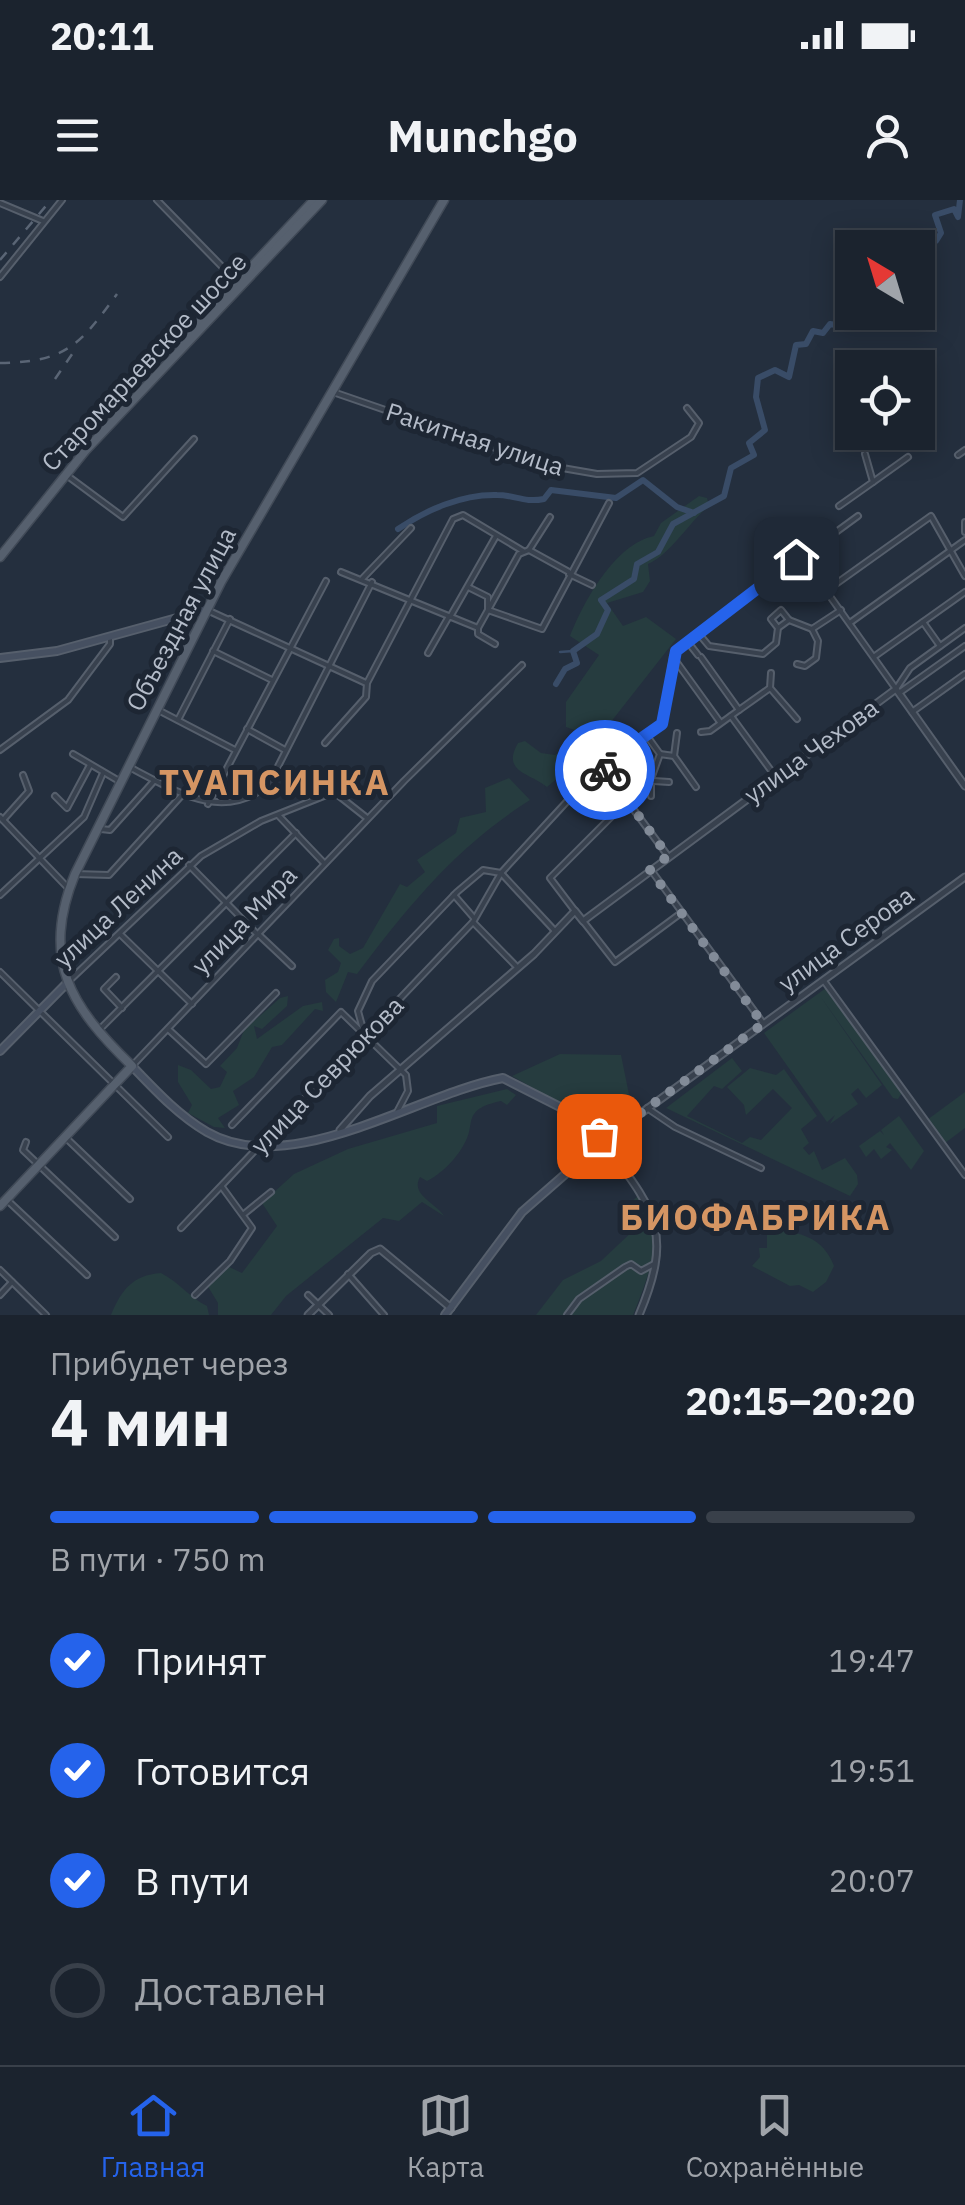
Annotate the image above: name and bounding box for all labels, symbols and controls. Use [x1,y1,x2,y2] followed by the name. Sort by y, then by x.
[50,11,154,60] text: 20:11
[387,106,578,164] text: Munchgo
[50,108,105,163] icon: menu
[860,108,915,163] icon: person
[835,230,935,330] north arrow
[835,230,935,450] map controls
[34,246,254,478] street label: Старомарьевское шоссе
[835,350,935,450] button: locate
[382,394,568,483] street label: Ракитная улица
[754,517,839,602] pin
[118,521,243,717] street label: Объездная улица
[769,532,824,587] icon: home
[737,691,884,810] street label: улица Чехова
[555,720,655,820] courier
[578,743,633,798] icon: bike
[159,759,391,805] district label: ТУАПСИНКА
[47,839,189,974] street label: улица Ленина
[184,859,303,981] street label: улица Мира
[771,878,920,999] street label: улица Серова
[243,989,410,1161] street label: улица Севрюкова
[557,1094,642,1179] pin
[572,1109,627,1164] icon: bag
[620,1194,892,1240] district label: БИОФАБРИКА
[50,1342,289,1384] text: Прибудет через
[685,1376,915,1425] text: 20:15–20:20
[50,1379,231,1464] text: 4 мин
[50,1538,266,1580] text: В пути · 750 m
[50,1633,105,1688] icon: check
[135,1636,266,1685] text: Принят
[829,1639,915,1681] text: 19:47
[50,1743,105,1798] icon: check
[135,1746,310,1795] text: Готовится
[829,1749,915,1791] text: 19:51
[50,1853,105,1908] icon: check
[135,1856,250,1905] text: В пути
[829,1859,915,1901] text: 20:07
[135,1966,326,2015] text: Доставлен
[101,2088,205,2185] tab: Главная
[407,2088,484,2185] tab: Карта
[686,2088,864,2185] tab: Сохранённые

